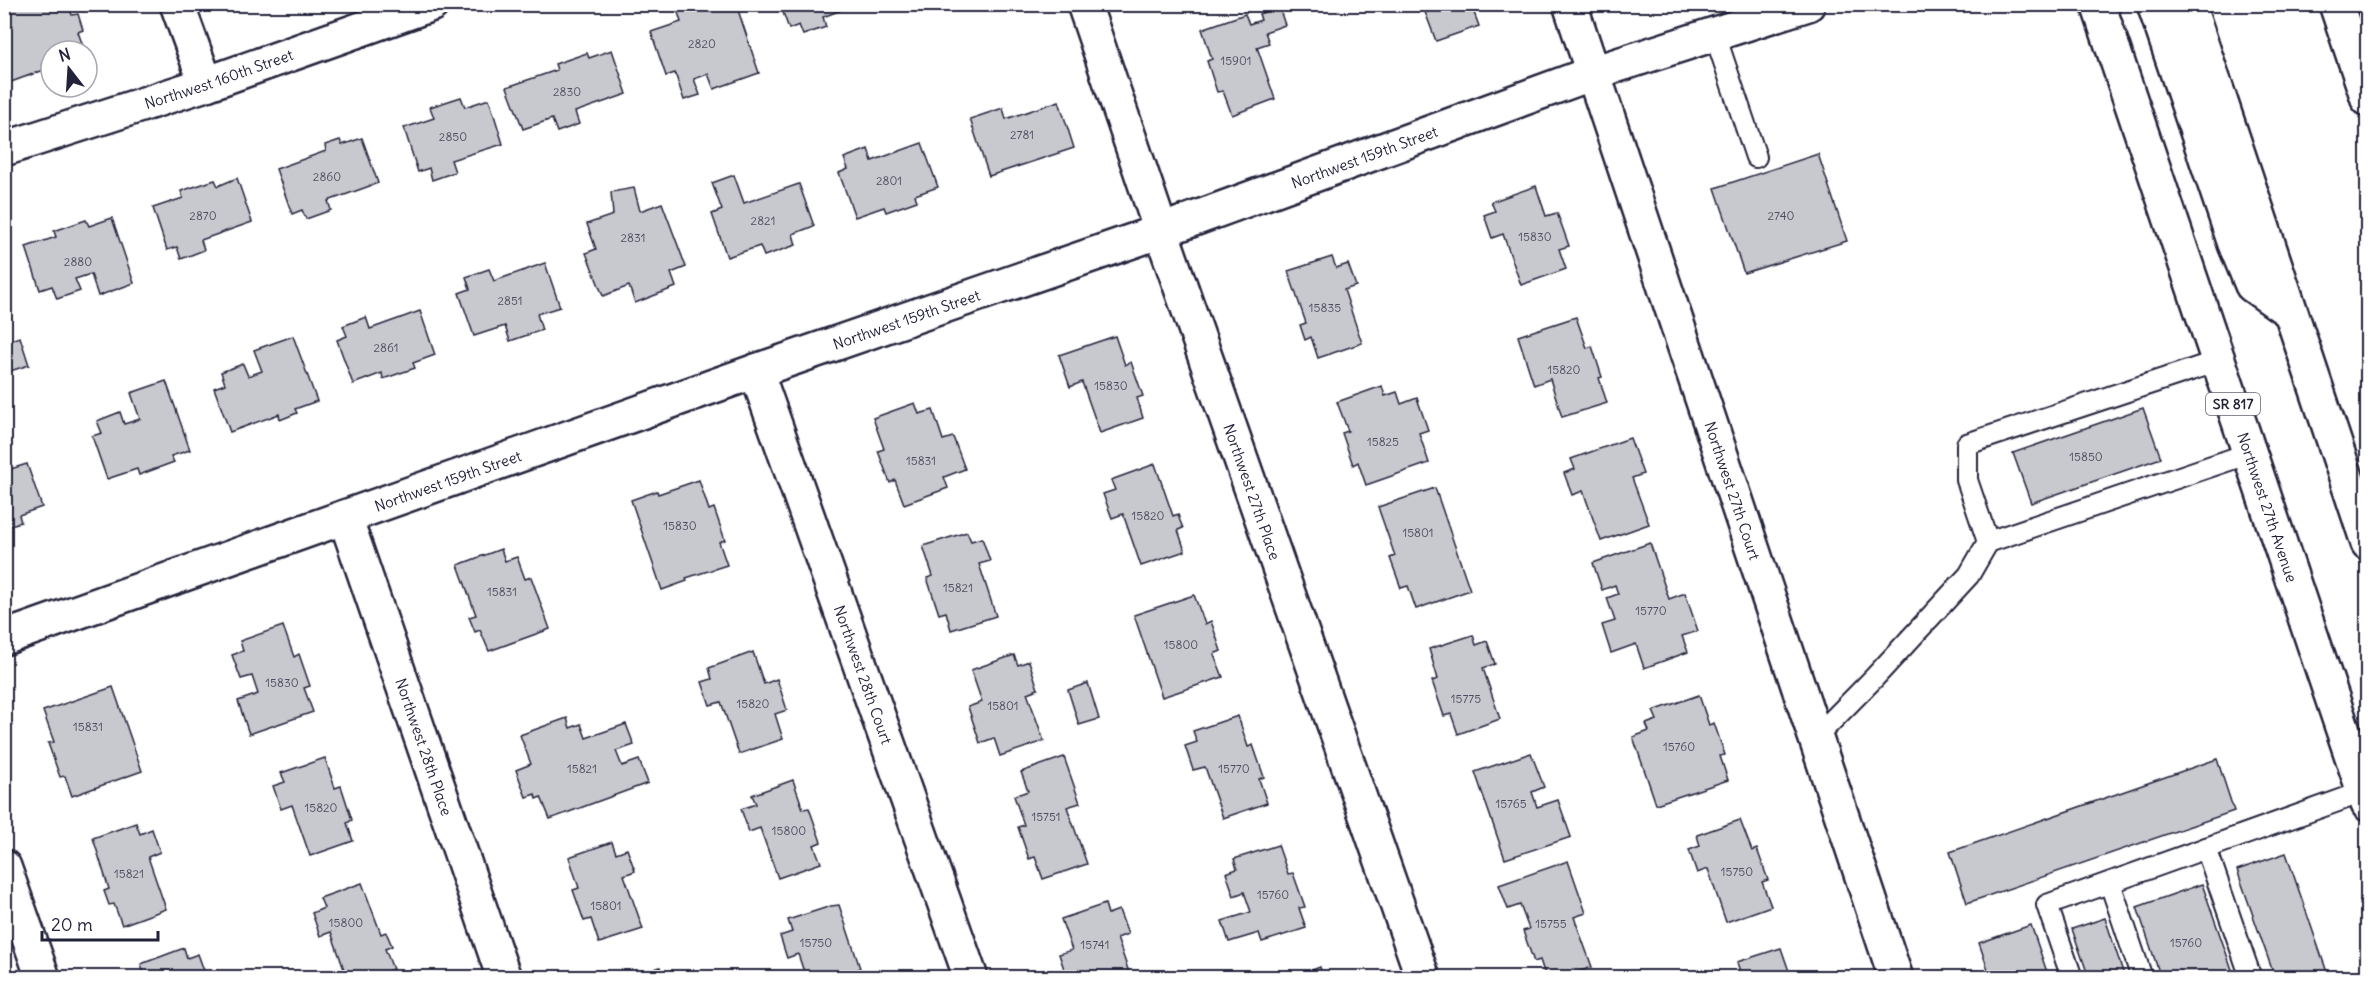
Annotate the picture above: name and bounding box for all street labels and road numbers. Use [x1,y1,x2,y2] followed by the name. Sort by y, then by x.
[142,44,296,113] street label: Northwest 160th Street
[1289,121,1440,192] street label: Northwest 159th Street
[830,285,982,353] street label: Northwest 159th Street
[2206,393,2260,415] road number: SR 817
[1701,419,1765,562] street label: Northwest 27th Court
[1220,421,1285,562] street label: Northwest 27th Place
[2234,430,2302,585] street label: Northwest 27th Avenue
[372,446,524,515] street label: Northwest 159th Street
[830,603,897,747] street label: Northwest 28th Court
[392,675,457,818] street label: Northwest 28th Place

